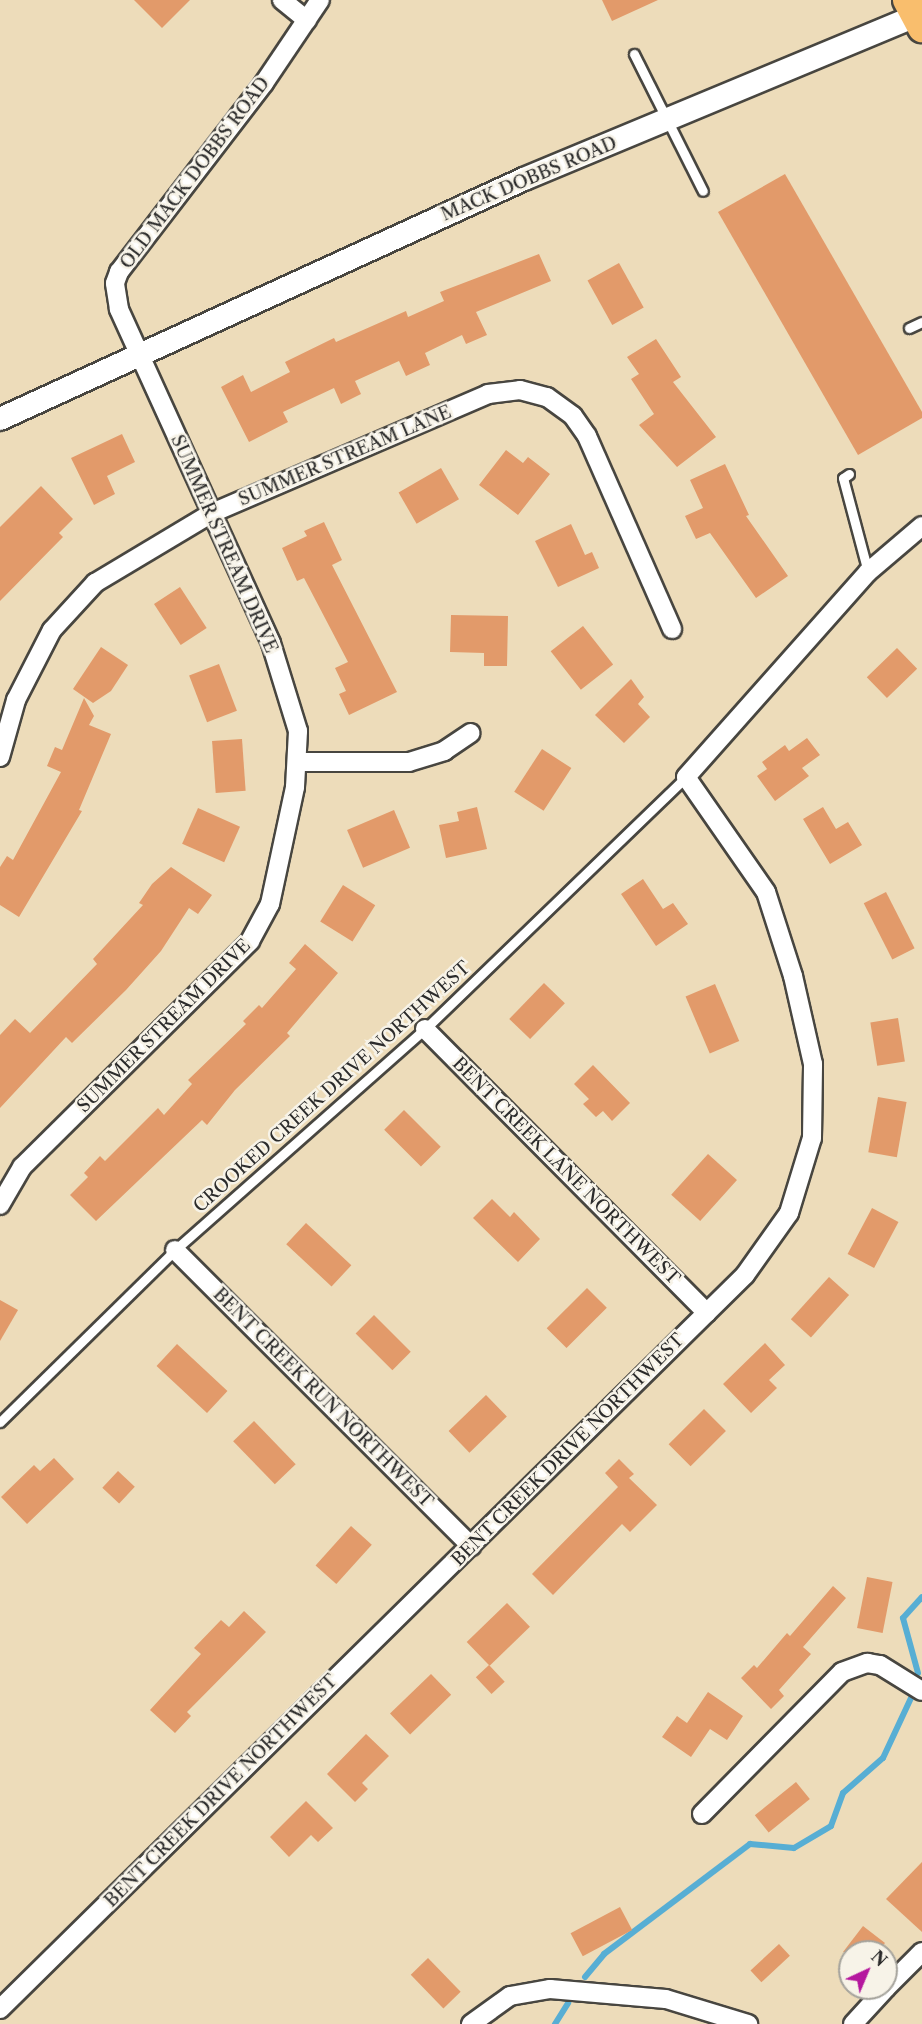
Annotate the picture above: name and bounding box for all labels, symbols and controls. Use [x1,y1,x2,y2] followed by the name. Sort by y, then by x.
[116,73,274,273] street label: OLD MACK DOBBS ROAD
[438,132,620,226] street label: MACK DOBBS ROAD
[235,401,455,511] street label: SUMMER STREAM LANE
[166,431,282,657] street label: SUMMER STREAM DRIVE
[72,934,256,1118] street label: SUMMER STREAM DRIVE
[189,957,475,1217] street label: CROOKED CREEK DRIVE NORTHWEST
[448,1053,684,1289] street label: BENT CREEK LANE NORTHWEST
[208,1283,438,1513] street label: BENT CREEK RUN NORTHWEST
[447,1329,689,1571] street label: BENT CREEK DRIVE NORTHWEST
[100,1670,342,1912] street label: BENT CREEK DRIVE NORTHWEST
[838,1940,898,2000] north arrow
[867,1946,891,1971] text: N

